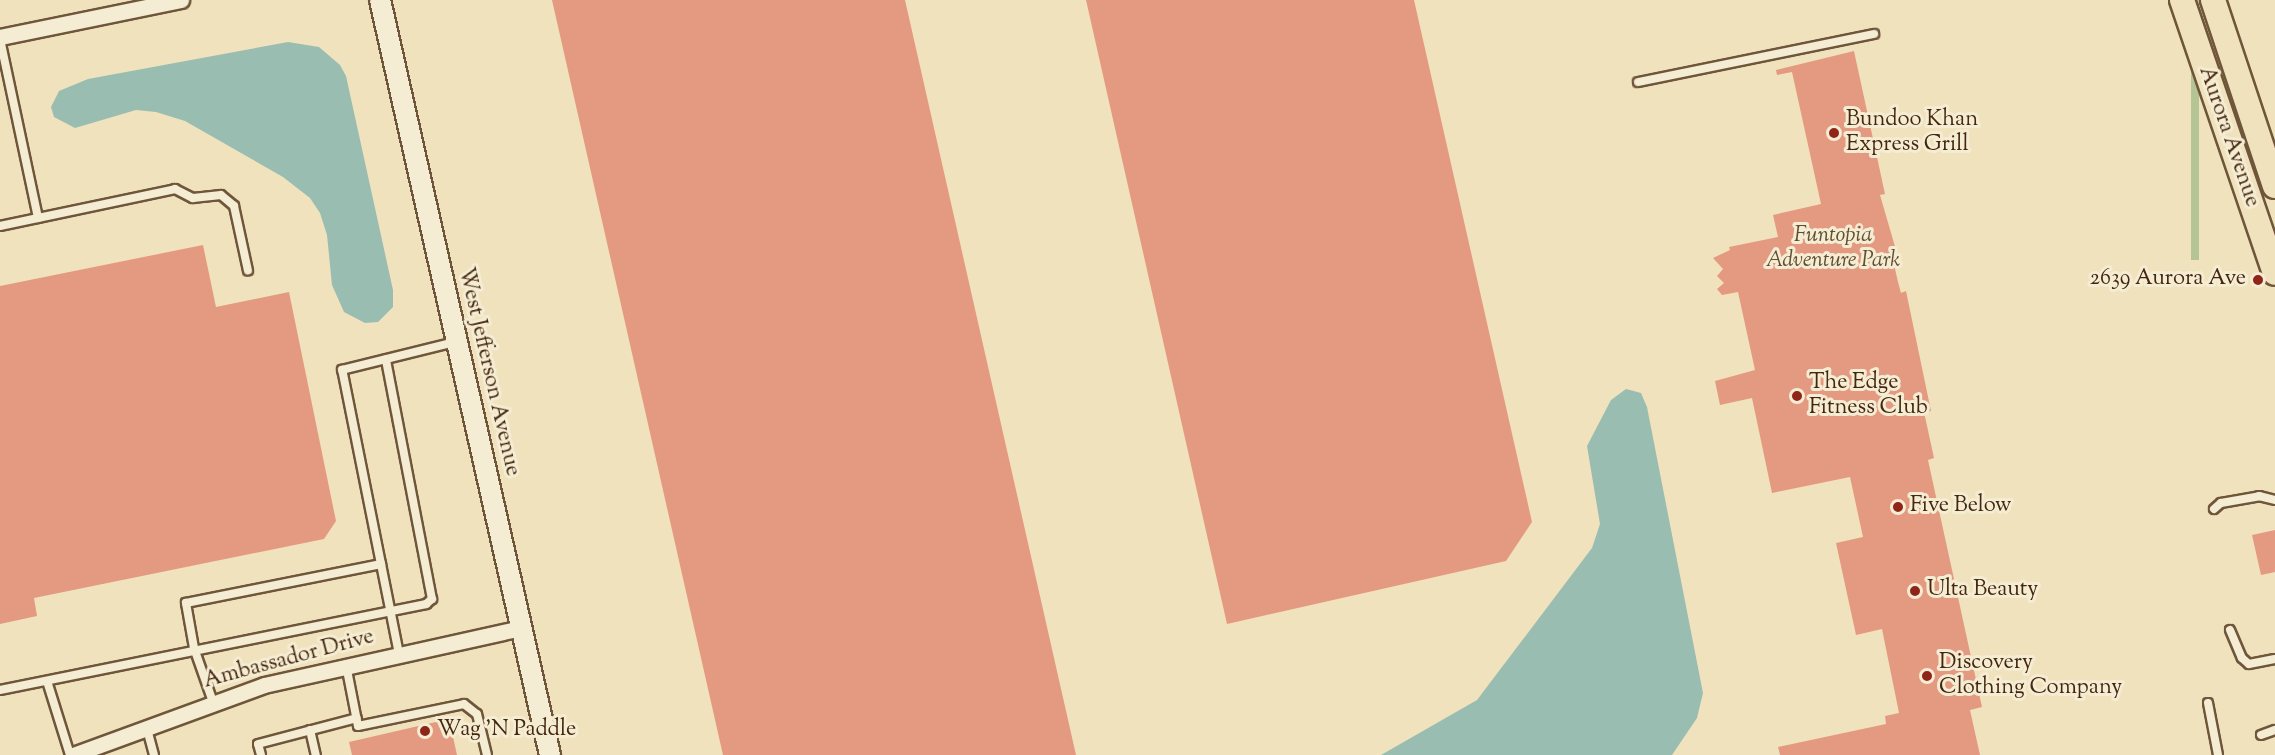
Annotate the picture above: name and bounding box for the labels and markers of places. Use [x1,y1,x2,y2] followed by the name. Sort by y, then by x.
[1846,107,1978,158] place label: Bundoo Khan Express Grill
[1827,126,1841,140] marker: Bundoo Khan Express Grill
[2090,267,2246,293] place label: 2639 Aurora Ave
[2251,273,2265,287] marker: 2639 Aurora Ave
[1809,370,1928,422] place label: The Edge Fitness Club
[1790,389,1804,403] marker: The Edge Fitness Club
[1910,494,2012,520] place label: Five Below
[1891,500,1905,514] marker: Five Below
[1927,578,2038,604] place label: Ulta Beauty
[1908,584,1922,598] marker: Ulta Beauty
[1939,650,2122,702] place label: Discovery Clothing Company
[1920,669,1934,683] marker: Discovery Clothing Company
[437,718,576,744] place label: Wag 'N Paddle
[418,724,432,738] marker: Wag 'N Paddle

